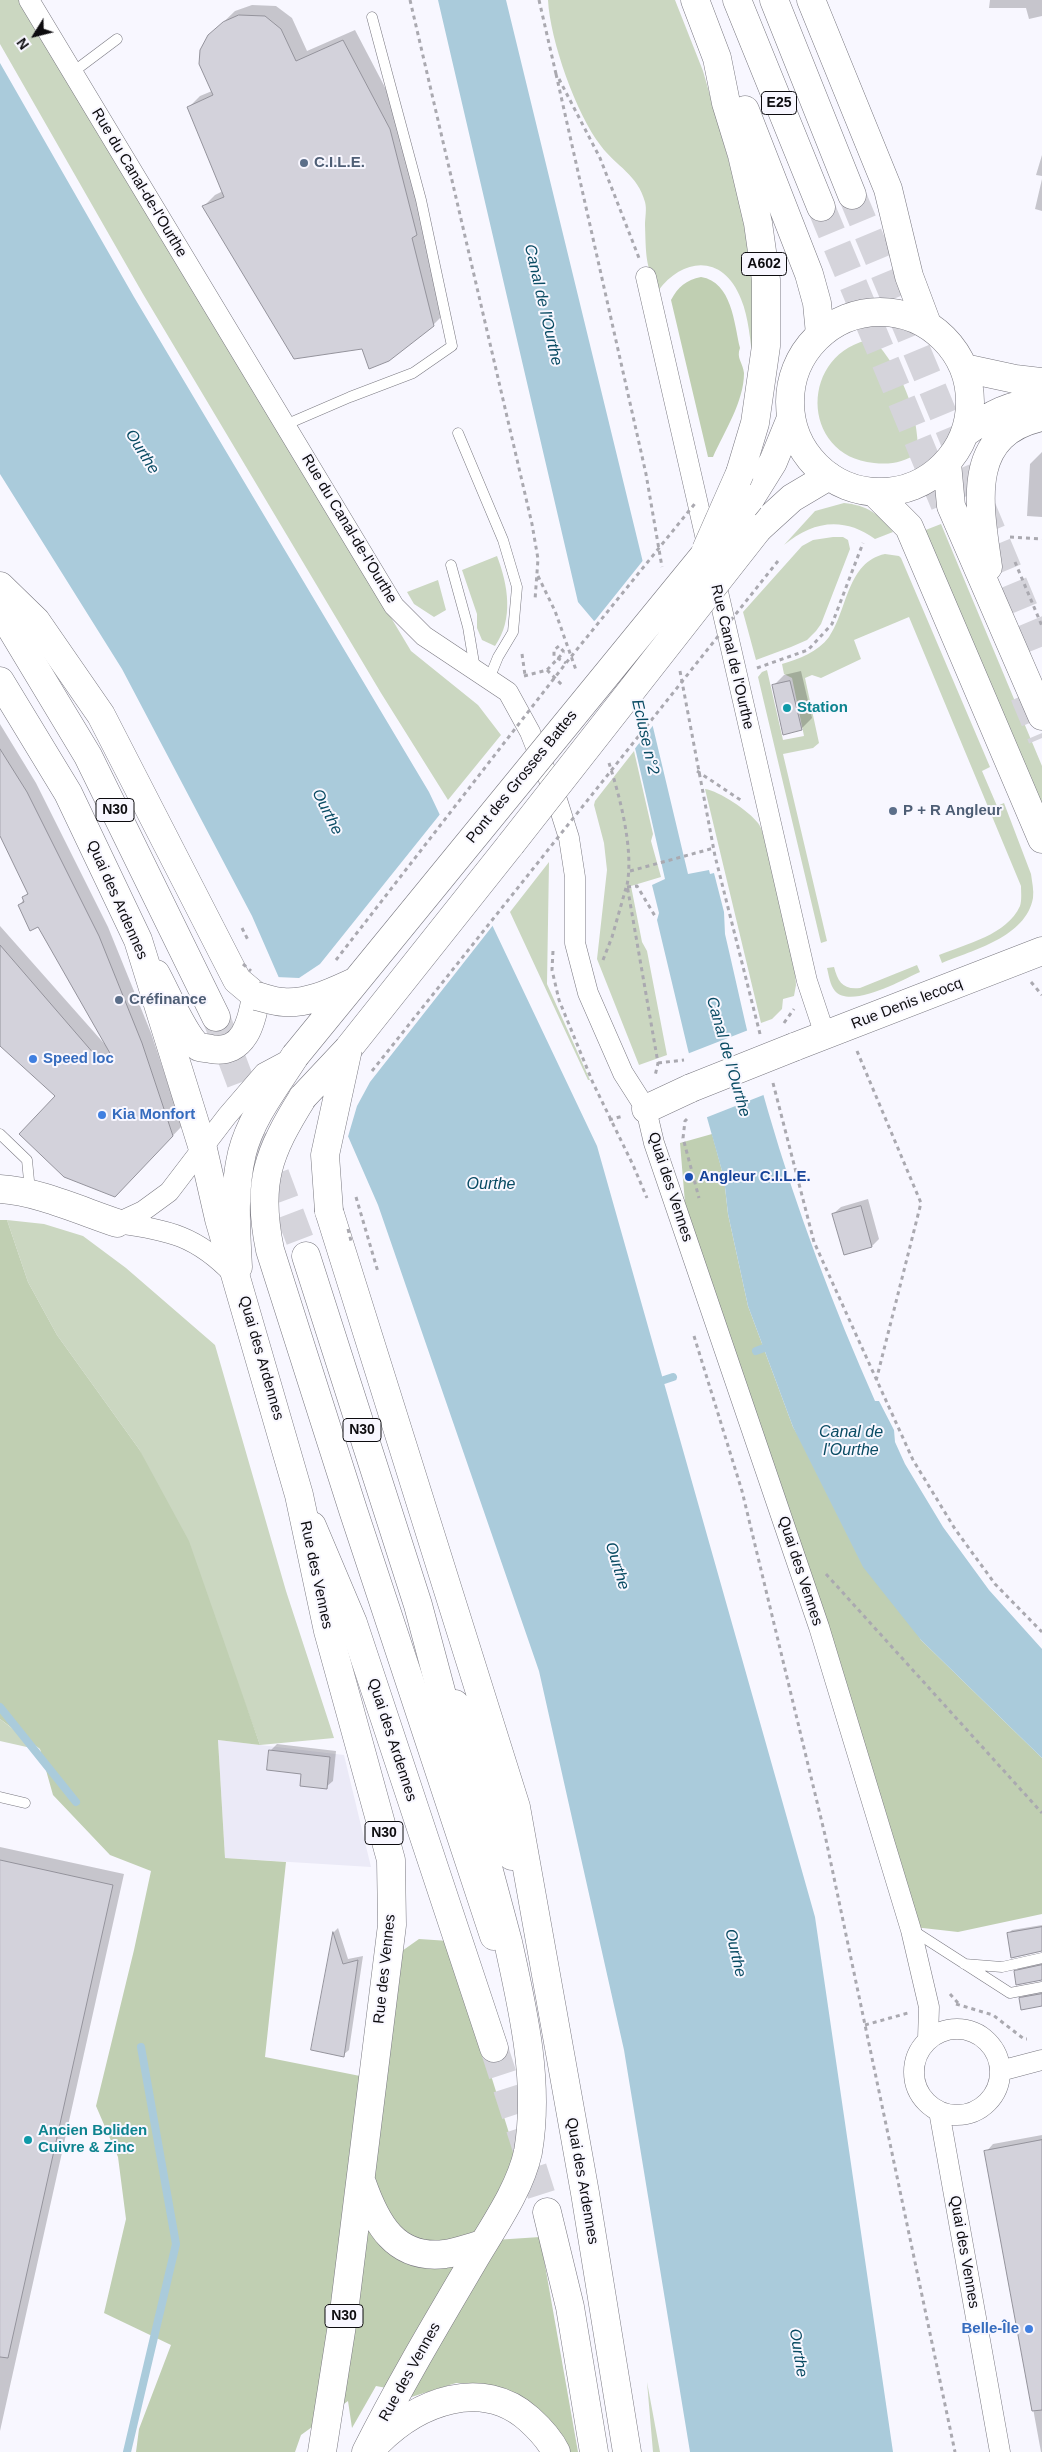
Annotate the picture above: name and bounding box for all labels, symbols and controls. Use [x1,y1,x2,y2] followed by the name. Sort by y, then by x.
[10,10,60,60] north arrow
[13,35,32,53] text: N
[762,92,796,115] road number: E25
[87,105,191,261] street label: Rue du Canal-de-l'Ourthe
[314,154,365,172] place label: C.I.L.E.
[298,157,310,169] marker: C.I.L.E.
[520,242,566,368] water label: Canal de l'Ourthe
[742,252,786,276] road number: A602
[121,426,163,478] water label: Ourthe
[297,451,401,607] street label: Rue du Canal-de-l'Ourthe
[707,583,757,731] street label: Rue Canal de l'Ourthe
[627,697,663,777] water label: Ecluse n°2
[797,699,848,717] place label: Station
[781,702,793,714] marker: Station
[463,707,581,847] street label: Pont des Grosses Battes
[307,786,347,838] water label: Ourthe
[96,798,134,822] road number: N30
[903,802,1002,820] place label: P + R Angleur
[887,805,899,817] marker: P + R Angleur
[83,838,151,962] street label: Quai des Ardennes
[849,975,965,1033] street label: Rue Denis lecocq
[129,991,207,1009] place label: Créfinance
[113,994,125,1006] marker: Créfinance
[702,995,754,1119] water label: Canal de l'Ourthe
[43,1050,114,1068] place label: Speed loc
[27,1053,39,1065] marker: Speed loc
[112,1106,195,1124] place label: Kia Monfort
[96,1109,108,1121] marker: Kia Monfort
[644,1130,696,1244] street label: Quai des Vennes
[699,1168,811,1186] place label: Angleur C.I.L.E.
[683,1171,695,1183] marker: Angleur C.I.L.E.
[467,1175,515,1195] water label: Ourthe
[235,1294,287,1422] street label: Quai des Ardennes
[343,1418,381,1442] road number: N30
[819,1423,883,1461] water label: Canal de l'Ourthe
[774,1514,826,1628] street label: Quai des Vennes
[296,1519,336,1631] street label: Rue des Vennes
[601,1540,633,1592] water label: Ourthe
[364,1676,420,1804] street label: Quai des Ardennes
[365,1822,403,1845] road number: N30
[370,1913,400,2025] street label: Rue des Vennes
[720,1927,750,1979] water label: Ourthe
[562,2116,602,2246] street label: Quai des Ardennes
[38,2122,147,2157] place label: Ancien Boliden Cuivre & Zinc
[22,2134,34,2146] marker: Ancien Boliden Cuivre & Zinc
[945,2194,983,2310] street label: Quai des Vennes
[325,2304,363,2328] road number: N30
[375,2319,445,2425] street label: Rue des Vennes
[961,2320,1019,2338] place label: Belle-Île
[1023,2323,1035,2335] marker: Belle-Île
[785,2327,811,2379] water label: Ourthe

